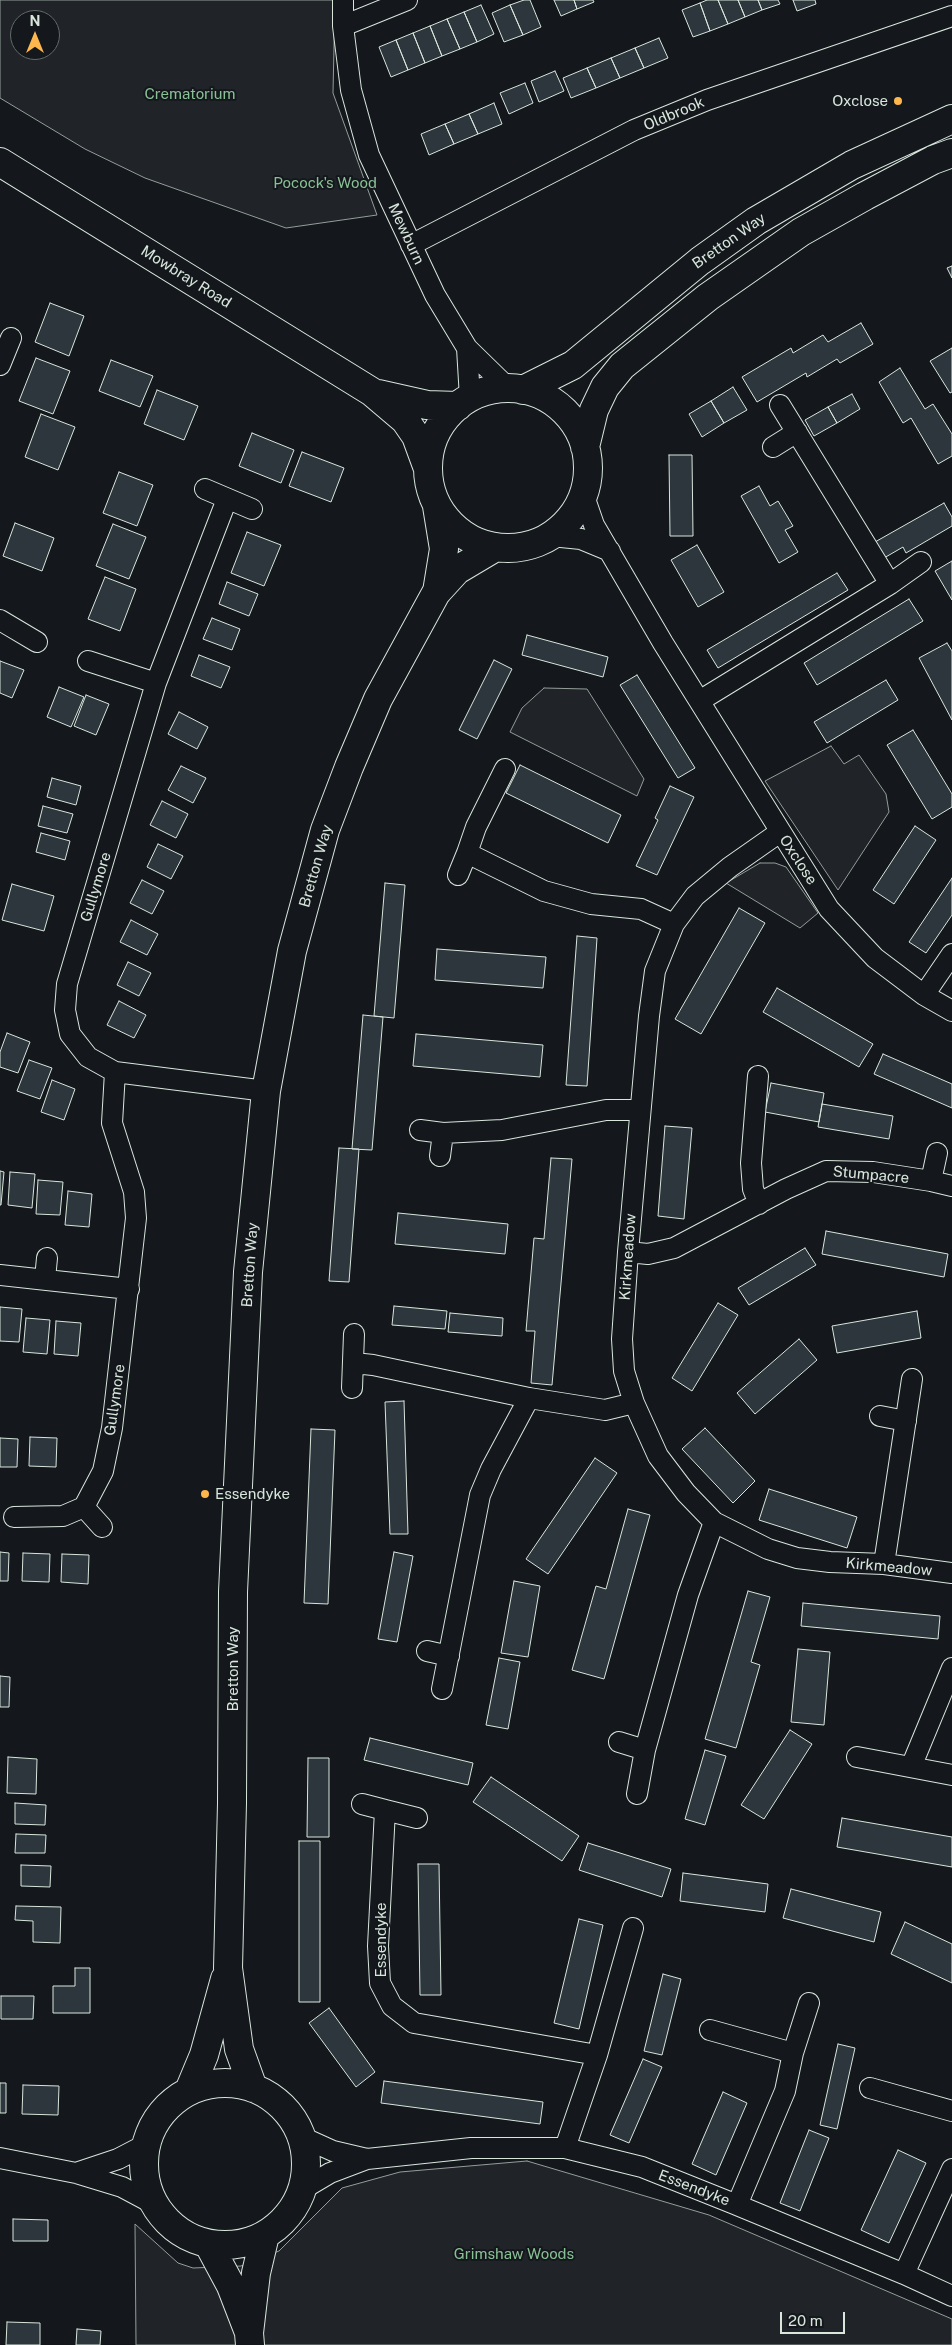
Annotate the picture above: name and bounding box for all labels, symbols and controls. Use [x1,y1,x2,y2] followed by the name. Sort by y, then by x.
[10,10,60,60] north arrow
[30,13,40,29] text: N
[145,85,235,103] park label: Crematorium
[832,92,888,110] place label: Oxclose
[641,93,707,135] street label: Oldbrook
[892,95,904,107] marker: Oxclose
[273,174,377,192] park label: Pocock's Wood
[384,201,428,267] street label: Mewburn
[689,209,769,273] street label: Bretton Way
[138,242,234,312] street label: Mowbray Road
[296,823,336,909] street label: Bretton Way
[775,832,821,888] street label: Oxclose
[77,850,115,924] street label: Gullymore
[832,1163,910,1187] street label: Stumpacre
[616,1213,640,1301] street label: Kirkmeadow
[238,1222,262,1308] street label: Bretton Way
[101,1363,129,1437] street label: Gullymore
[215,1485,290,1503] place label: Essendyke
[199,1488,211,1500] marker: Essendyke
[845,1554,933,1580] street label: Kirkmeadow
[224,1626,242,1712] street label: Bretton Way
[372,1902,390,1978] street label: Essendyke
[656,2166,732,2210] street label: Essendyke
[454,2245,574,2263] park label: Grimshaw Woods
[782,2302,847,2334] scale bar
[788,2312,823,2329] text: 20 m

